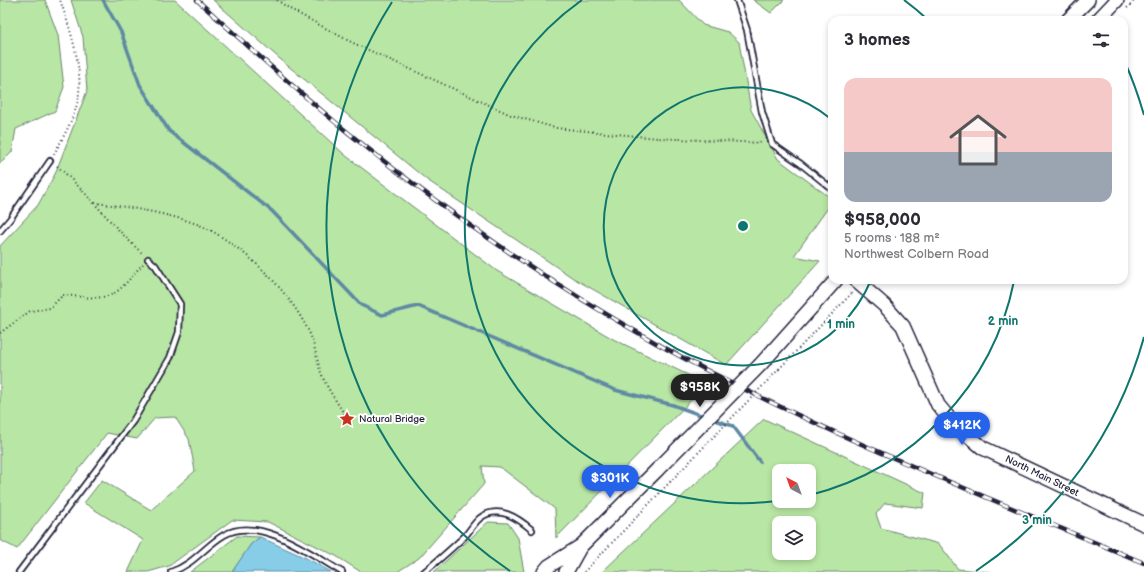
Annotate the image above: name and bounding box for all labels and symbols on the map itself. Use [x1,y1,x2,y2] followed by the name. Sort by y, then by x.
[736,219,750,233] centre of rings
[988,314,1018,329] text: 2 min
[827,317,855,332] text: 1 min
[672,374,728,408] pin: $958K
[338,410,356,428] place icon: Natural Bridge
[934,412,990,446] pin: $412K
[359,413,425,425] place label: Natural Bridge
[1003,453,1081,499] street label: North Main Street
[772,464,816,508] north arrow
[582,465,638,499] pin: $301K
[1022,513,1052,528] text: 3 min

